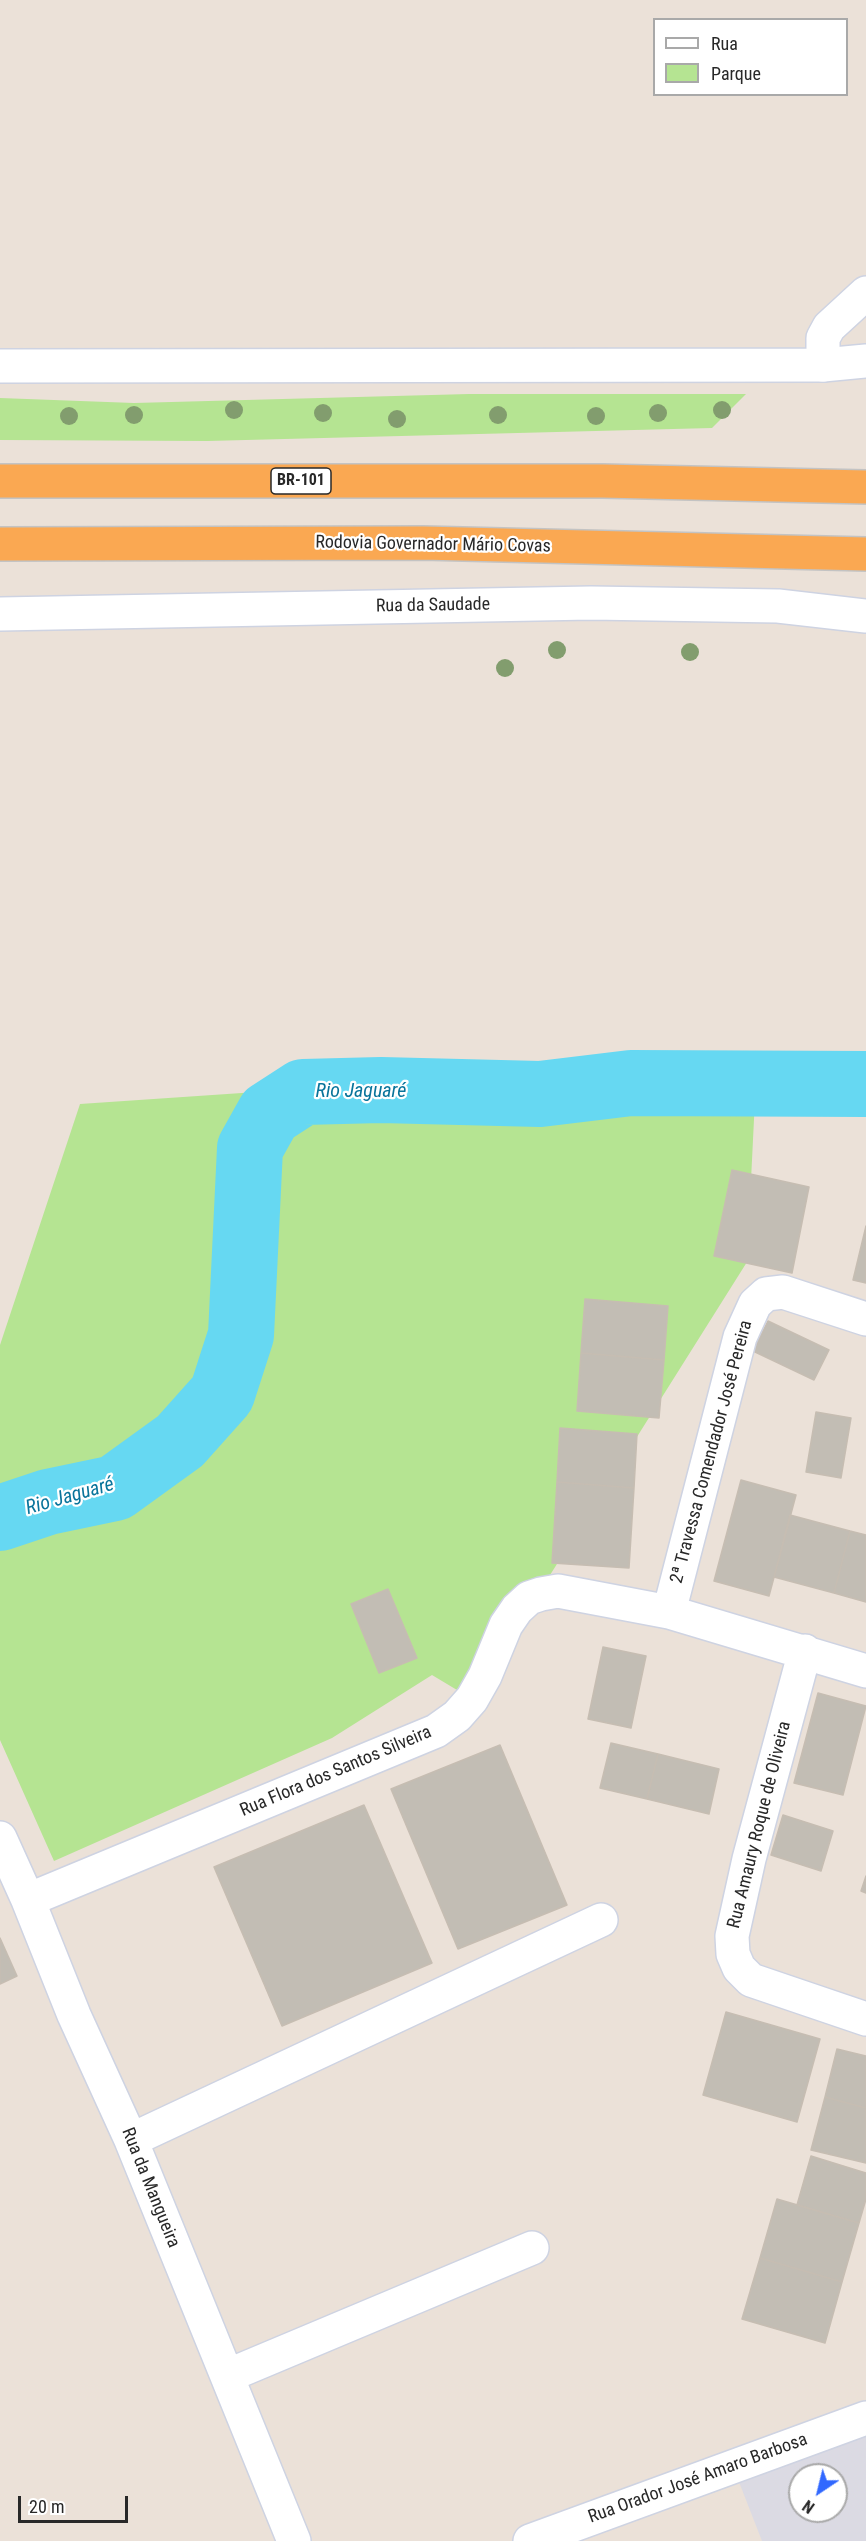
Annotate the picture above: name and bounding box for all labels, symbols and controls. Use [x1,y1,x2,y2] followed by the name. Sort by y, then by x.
[653,18,848,96] legend
[711,33,738,54] text: Rua
[711,63,761,84] text: Parque
[271,468,331,494] road number: BR-101
[315,532,551,558] street label: Rodovia Governador Mário Covas
[376,594,490,618] street label: Rua da Saudade
[316,1080,406,1104] water label: Rio Jaguaré
[666,1318,758,1586] street label: 2ª Travessa Comendador José Pereira
[23,1473,117,1521] water label: Rio Jaguaré
[724,1719,796,1931] street label: Rua Amaury Roque de Oliveira
[237,1722,435,1822] street label: Rua Flora dos Santos Silveira
[116,2125,184,2251] street label: Rua da Mangueira
[586,2429,810,2529] street label: Rua Orador José Amaro Barbosa
[788,2463,848,2523] north arrow
[21,2484,130,2522] scale bar
[29,2496,64,2517] text: 20 m
[799,2496,818,2517] text: N

